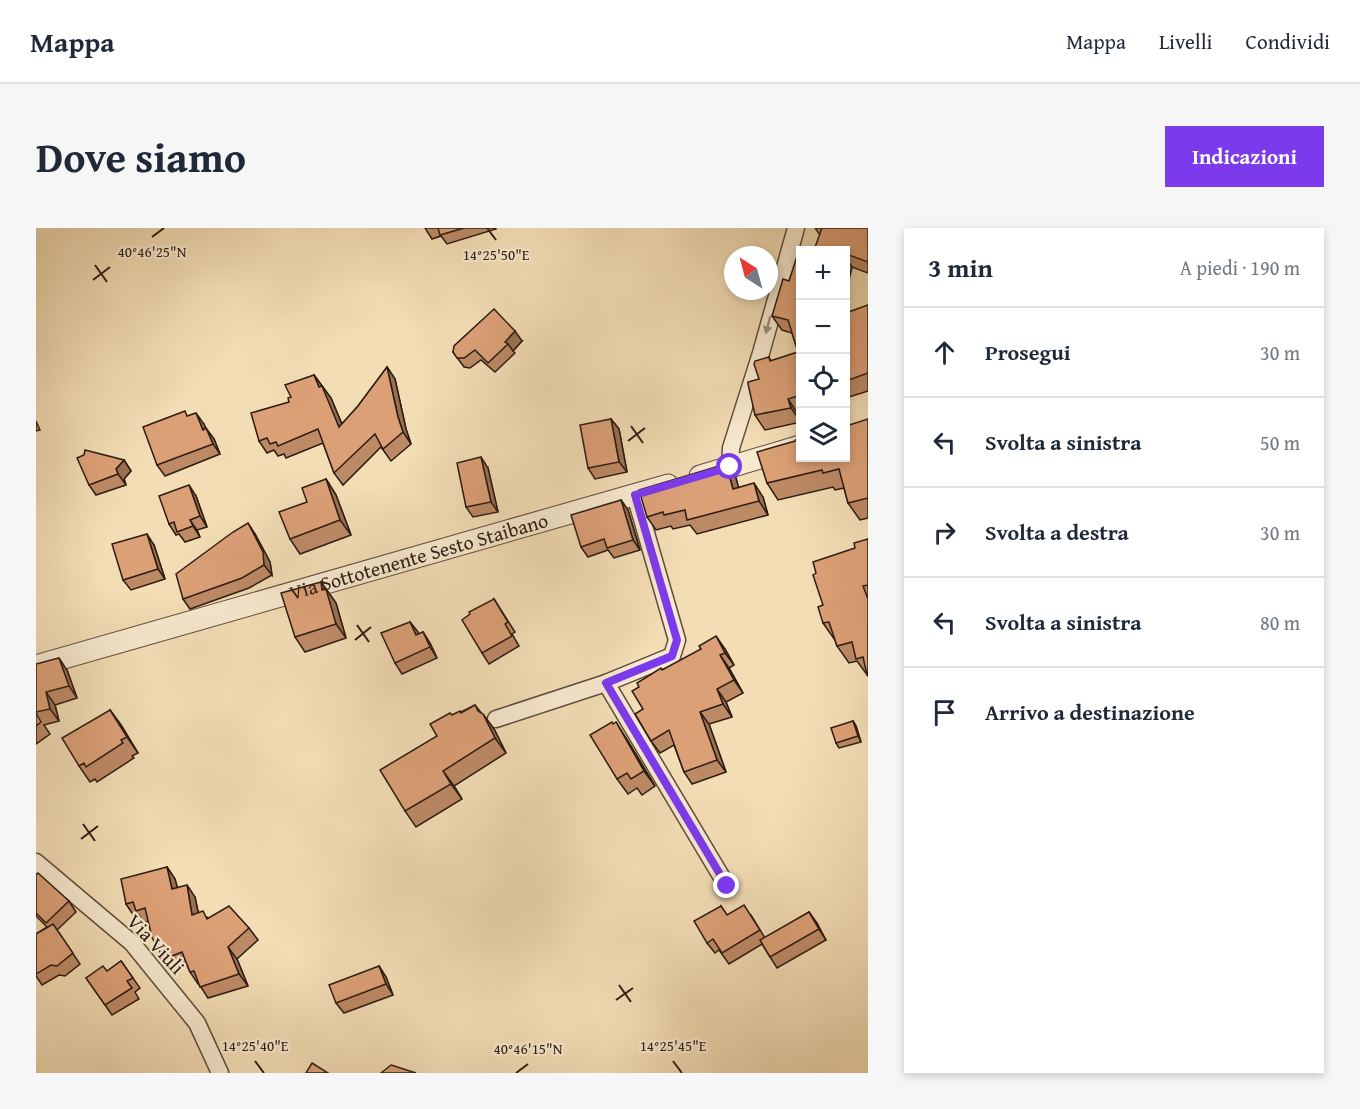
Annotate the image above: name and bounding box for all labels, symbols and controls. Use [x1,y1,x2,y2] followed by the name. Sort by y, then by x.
[30,21,115,62] text: Mappa
[1066,26,1126,57] text: Mappa
[1159,26,1213,57] text: Livelli
[1246,26,1330,57] text: Condividi
[36,126,246,187] text: Dove siamo
[1165,126,1324,187] button: Indicazioni
[118,241,187,262] text: 40°46'25"N
[463,244,530,265] text: 14°25'50"E
[724,246,778,300] north arrow
[796,246,850,462] map controls
[796,246,850,300] button: +
[928,248,993,287] text: 3 min
[1180,253,1300,282] text: A piedi · 190 m
[796,300,850,354] button: −
[763,316,773,334] one-way arrow
[928,336,961,369] icon: ahead
[985,336,1071,368] text: Prosegui
[1260,338,1300,367] text: 30 m
[796,354,850,408] button: locate
[796,408,850,462] button: layers
[928,426,961,459] icon: left
[985,426,1142,458] text: Svolta a sinistra
[1260,428,1300,457] text: 50 m
[716,453,742,479] route start
[286,505,551,607] street label: Via Sottotenente Sesto Staibano
[928,516,961,549] icon: right
[985,516,1129,548] text: Svolta a destra
[1260,518,1300,547] text: 30 m
[928,606,961,639] icon: left
[985,606,1142,638] text: Svolta a sinistra
[1260,608,1300,637] text: 80 m
[928,696,961,729] icon: arrive
[985,696,1195,728] text: Arrivo a destinazione
[713,872,739,898] route end
[121,907,192,981] street label: Via Viuli
[222,1035,289,1056] text: 14°25'40"E
[640,1035,707,1056] text: 14°25'45"E
[494,1038,563,1059] text: 40°46'15"N

